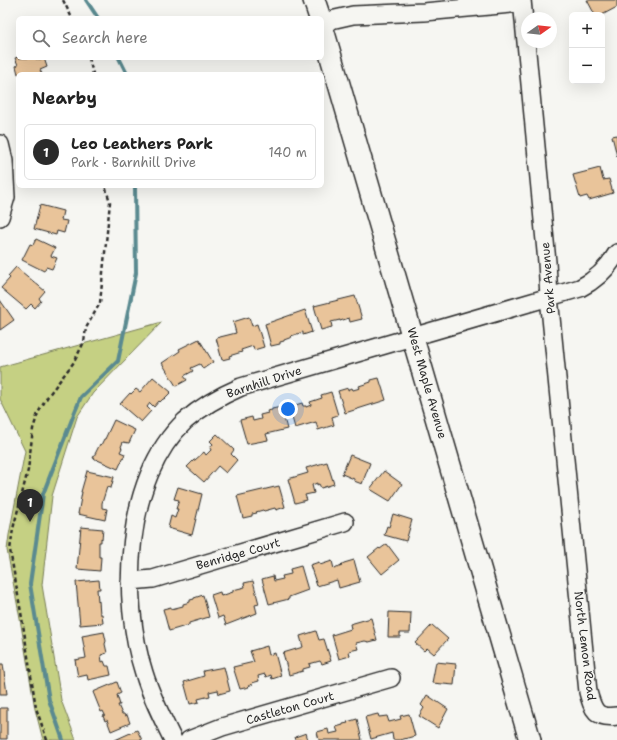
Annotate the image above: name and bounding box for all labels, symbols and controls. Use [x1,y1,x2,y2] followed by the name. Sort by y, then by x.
[521,12,557,48] north arrow
[569,12,605,84] map controls
[569,12,605,48] button: +
[16,16,324,60] search box
[30,27,52,49] icon: search
[62,28,148,48] text: Search here
[569,48,605,84] button: −
[32,87,97,109] text: Nearby
[71,134,213,154] text: Leo Leathers Park
[43,144,49,161] text: 1
[268,144,307,161] text: 140 m
[71,154,196,171] text: Park · Barnhill Drive
[537,241,559,315] street label: Park Avenue
[403,325,451,441] street label: West Maple Avenue
[224,362,304,402] street label: Barnhill Drive
[278,399,298,419] your location
[17,489,43,522] pin: 1
[194,534,282,574] street label: Benridge Court
[570,590,600,702] street label: North Lemon Road
[244,688,336,728] street label: Castleton Court

